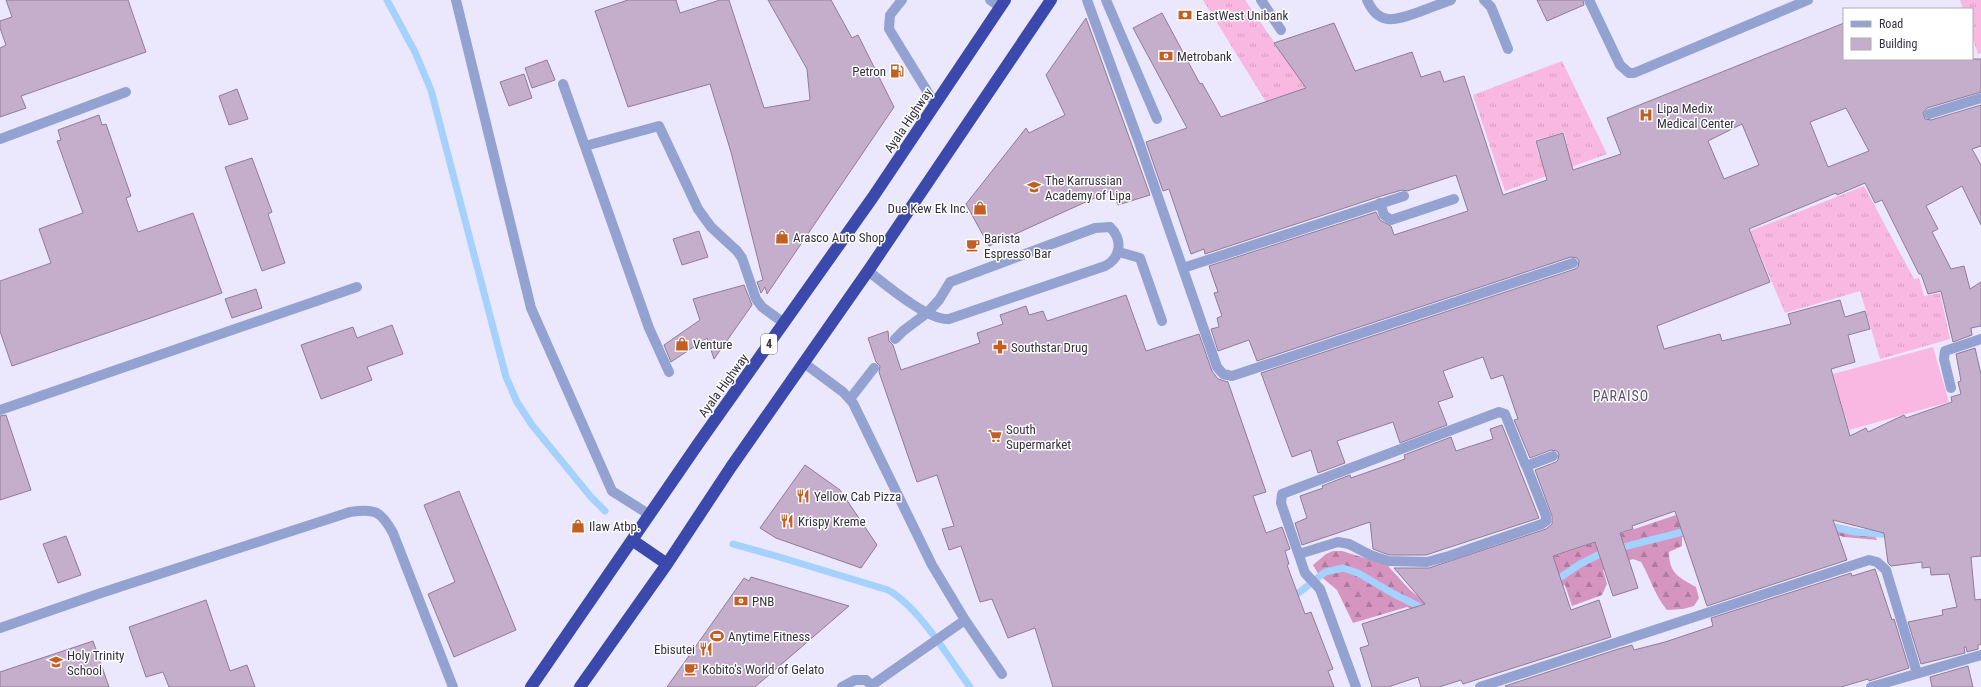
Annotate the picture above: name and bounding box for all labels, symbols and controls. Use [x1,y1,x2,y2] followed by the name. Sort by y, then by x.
[1177,7,1193,23] bank icon: EastWest Unibank
[1196,8,1289,23] place label: EastWest Unibank
[1843,8,1973,60] legend
[1879,17,1903,31] text: Road
[1879,37,1917,51] text: Building
[1158,48,1174,64] bank icon: Metrobank
[1177,49,1232,64] place label: Metrobank
[889,63,905,79] fuel station icon: Petron
[852,64,886,79] place label: Petron
[881,85,936,155] street label: Ayala Highway
[1657,101,1734,131] place label: Lipa Medix Medical Center
[1638,107,1654,123] hospital icon: Lipa Medix Medical Center
[1045,173,1131,203] place label: The Karrussian Academy of Lipa
[1026,179,1042,195] school or university icon: The Karrussian Academy of Lipa
[972,200,988,216] shop icon: Due Kew Ek Inc.
[887,201,969,216] place label: Due Kew Ek Inc.
[774,229,790,245] shop icon: Arasco Auto Shop
[793,230,885,245] place label: Arasco Auto Shop
[984,231,1051,261] place label: Barista Espresso Bar
[965,237,981,253] cafe icon: Barista Espresso Bar
[761,334,777,354] road number: 4
[674,336,690,352] shop icon: Venture
[693,337,732,352] place label: Venture
[992,339,1008,355] pharmacy icon: Southstar Drug
[1011,340,1088,355] place label: Southstar Drug
[695,350,752,420] street label: Ayala Highway
[1593,388,1649,404] district label: PARAISO
[1006,422,1071,452] place label: South Supermarket
[987,428,1003,444] supermarket icon: South Supermarket
[795,488,811,504] restaurant icon: Yellow Cab Pizza
[814,489,901,504] place label: Yellow Cab Pizza
[779,513,795,529] restaurant icon: Krispy Kreme
[798,514,866,529] place label: Krispy Kreme
[570,518,586,534] shop icon: Ilaw Atbp.
[589,519,640,534] place label: Ilaw Atbp.
[733,593,749,609] bank icon: PNB
[752,594,774,609] place label: PNB
[709,628,725,644] sports icon: Anytime Fitness
[728,629,810,644] place label: Anytime Fitness
[698,641,714,657] restaurant icon: Ebisutei
[654,642,695,657] place label: Ebisutei
[67,648,125,678] place label: Holy Trinity School
[48,654,64,670] school or university icon: Holy Trinity School
[683,661,699,677] cafe icon: Kobito's World of Gelato
[702,662,824,677] place label: Kobito's World of Gelato

